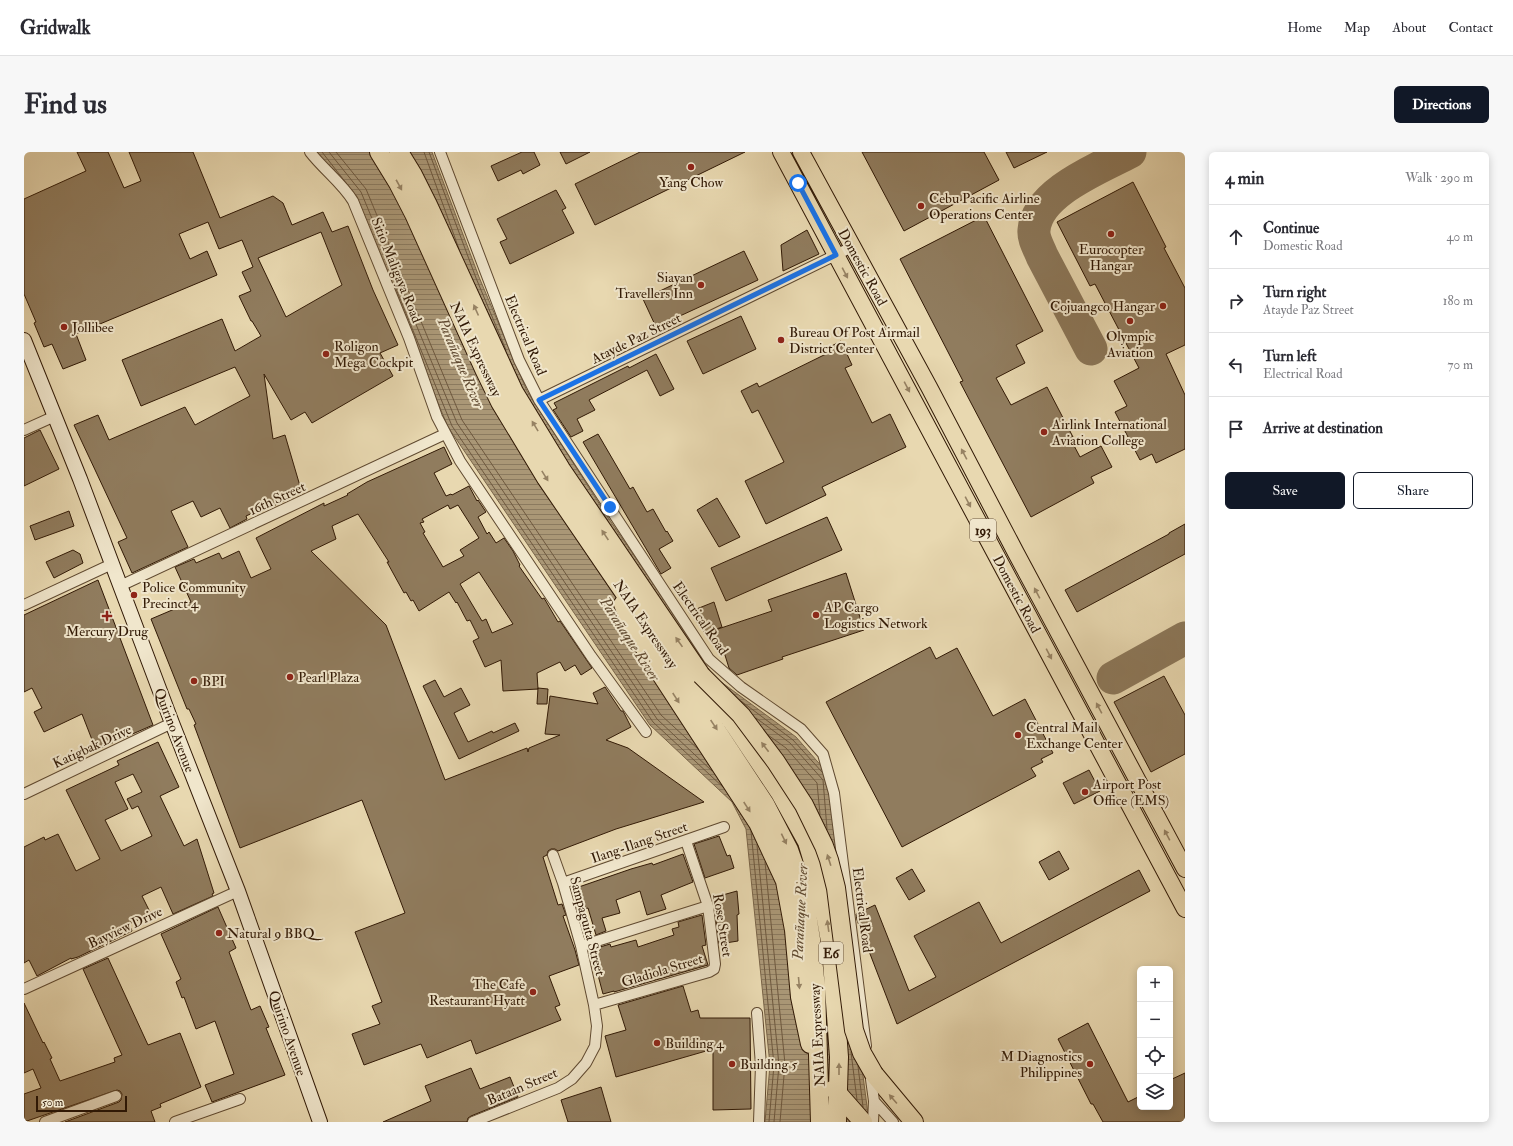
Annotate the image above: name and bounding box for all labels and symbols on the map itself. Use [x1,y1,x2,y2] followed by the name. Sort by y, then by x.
[686,162,696,172] marker: Yang Chow
[659,174,723,191] place label: Yang Chow
[789,174,807,192] route start
[396,179,402,191] one-way arrow
[929,190,1040,224] place label: Cebu Pacific Airline Operations Center
[916,201,926,211] marker: Cebu Pacific Airline Operations Center
[367,215,426,326] street label: Sitio Maligaya Road
[834,226,891,309] street label: Domestic Road
[1106,229,1116,239] marker: Eurocopter Hangar
[1079,241,1144,274] place label: Eurocopter Hangar
[842,267,849,279] one-way arrow
[616,269,693,302] place label: Siayan Travellers Inn
[696,280,706,290] marker: Siayan Travellers Inn
[501,292,550,378] street label: Electrical Road
[1050,298,1156,315] place label: Cojuangco Hangar
[445,299,505,401] street label: NAIA Expressway
[1158,301,1168,311] marker: Cojuangco Hangar
[473,304,479,316] one-way arrow
[588,309,685,369] street label: Atayde Paz Street
[433,314,489,413] water label: Parañaque River
[1125,316,1135,326] marker: Olympic Aviation
[71,319,114,336] place label: Jollibee
[59,322,69,332] marker: Jollibee
[789,324,920,357] place label: Bureau Of Post Airmail District Center
[1106,328,1154,361] place label: Olympic Aviation
[776,335,786,345] marker: Bureau Of Post Airmail District Center
[334,338,414,372] place label: Roligon Mega Cockpit
[321,349,331,359] marker: Roligon Mega Cockpit
[904,381,910,393] one-way arrow
[1051,416,1167,449] place label: Airlink International Aviation College
[531,420,538,432] one-way arrow
[1039,427,1049,437] marker: Airlink International Aviation College
[960,448,967,459] one-way arrow
[541,471,549,481] one-way arrow
[246,478,309,519] street label: 16th Street
[965,496,972,508] one-way arrow
[601,498,619,516] route end
[970,519,996,541] road number: 193
[601,530,609,541] one-way arrow
[989,552,1044,636] street label: Domestic Road
[609,577,682,673] street label: NAIA Expressway
[669,578,732,658] street label: Electrical Road
[142,579,246,612] place label: Police Community Precinct 4
[1034,588,1041,599] one-way arrow
[129,590,139,600] marker: Police Community Precinct 4
[595,593,665,686] water label: Parañaque River
[823,599,928,632] place label: AP Cargo Logistics Network
[811,610,821,620] marker: AP Cargo Logistics Network
[102,611,112,621] marker: Mercury Drug
[66,623,149,641] place label: Mercury Drug
[675,637,683,648] one-way arrow
[1046,648,1052,660] one-way arrow
[298,669,359,686] place label: Pearl Plaza
[285,672,295,682] marker: Pearl Plaza
[202,673,225,690] place label: BPI
[189,676,199,686] marker: BPI
[151,686,198,775] street label: Quirino Avenue
[673,692,680,704] one-way arrow
[1096,702,1102,714] one-way arrow
[1026,719,1123,752] place label: Central Mail Exchange Center
[710,720,717,731] one-way arrow
[50,721,134,772] street label: Katigbak Drive
[1013,730,1023,740] marker: Central Mail Exchange Center
[762,742,770,752] one-way arrow
[1092,776,1169,809] place label: Airport Post Office (EMS)
[1080,787,1090,797] marker: Airport Post Office (EMS)
[744,801,751,813] one-way arrow
[589,818,690,867] street label: Ilang-Ilang Street
[1163,829,1170,841] one-way arrow
[780,833,787,844] one-way arrow
[825,853,831,865] one-way arrow
[788,862,813,962] water label: Parañaque River
[849,866,876,954] street label: Electrical Road
[565,875,609,978] street label: Sampaguita Street
[709,892,736,958] street label: Rose Street
[85,903,166,953] street label: Bayview Drive
[825,919,831,932] one-way arrow
[227,925,324,942] place label: Natural 9 BBQ
[214,928,224,938] marker: Natural 9 BBQ
[819,942,843,964] road number: E6
[619,950,705,991] street label: Gladiola Street
[429,976,525,1010] place label: The Cafe Restaurant Hyatt
[795,977,802,989] one-way arrow
[806,982,830,1087] street label: NAIA Expressway
[528,987,538,997] marker: The Cafe Restaurant Hyatt
[265,988,310,1078] street label: Quirino Avenue
[665,1035,725,1052] place label: Building 4
[652,1038,662,1048] marker: Building 4
[1000,1048,1082,1082] place label: M Diagnostics Philippines
[740,1056,798,1073] place label: Building 5
[727,1059,737,1069] marker: Building 5
[1085,1059,1095,1069] marker: M Diagnostics Philippines
[836,1062,842,1075] one-way arrow
[484,1064,560,1109] street label: Bataan Street
[889,1093,898,1104] one-way arrow
[36,1094,127,1113] scale bar

